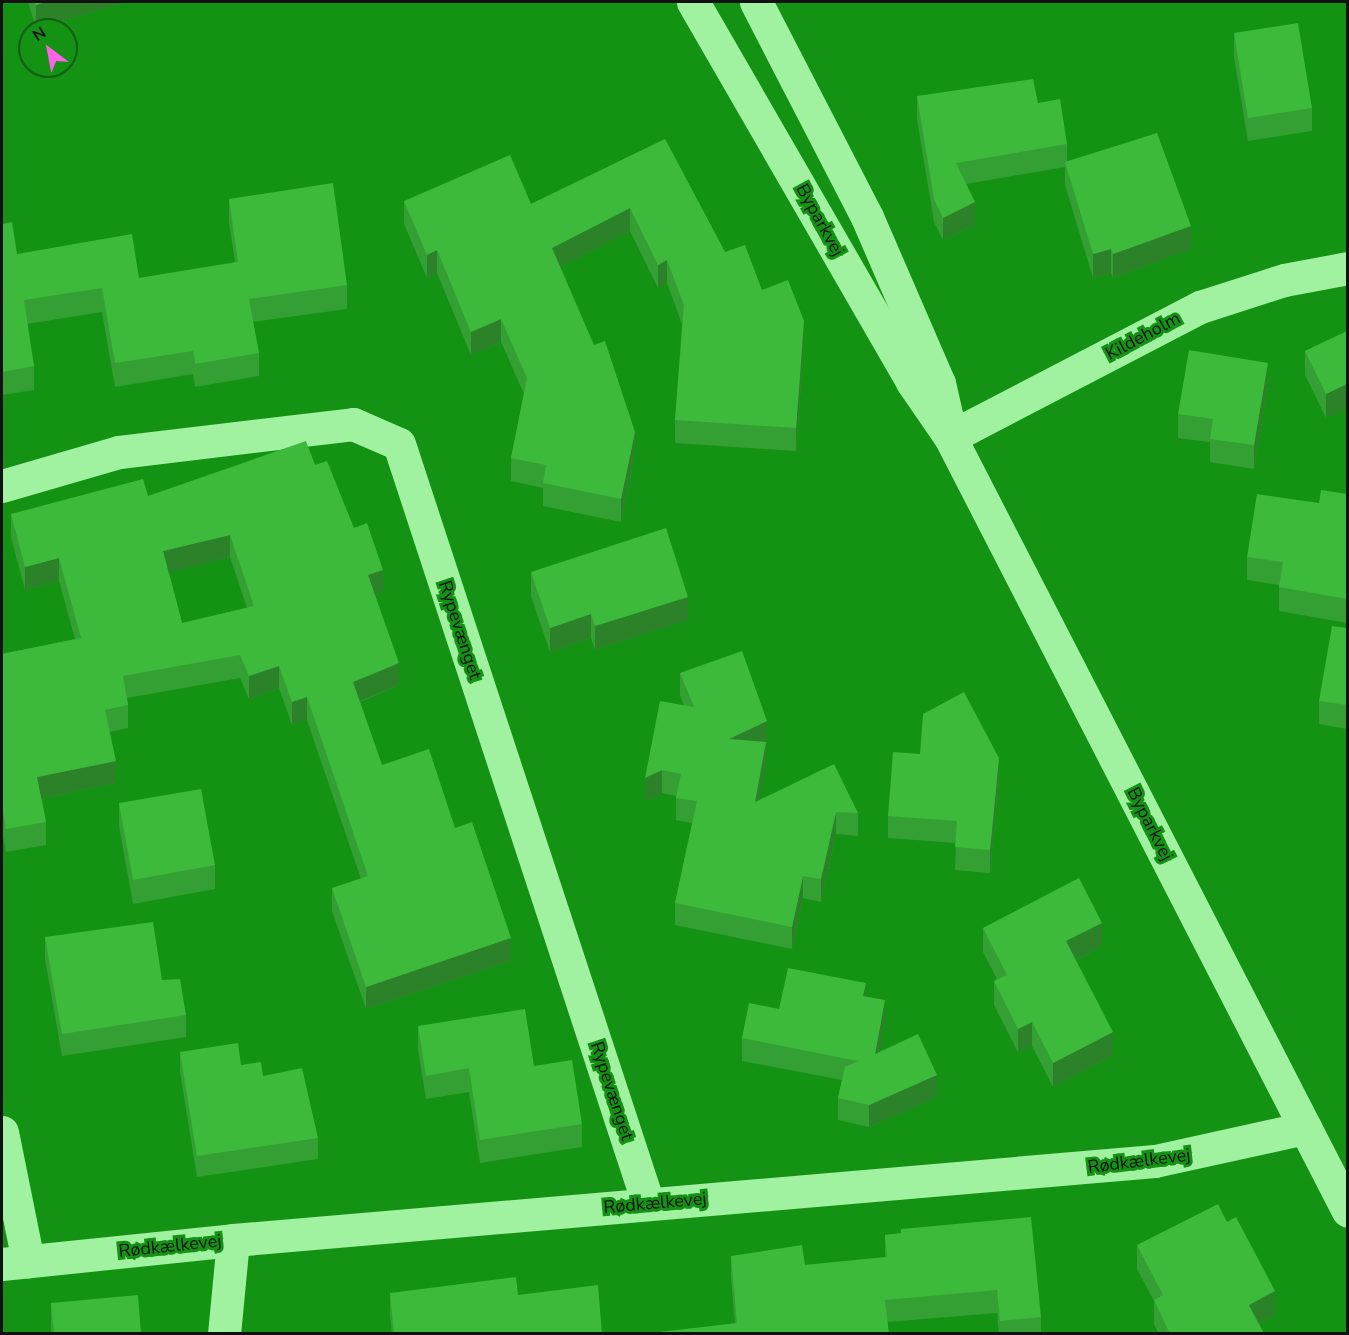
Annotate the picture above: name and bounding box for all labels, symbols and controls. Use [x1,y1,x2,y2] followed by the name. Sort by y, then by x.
[18,18,78,78] north arrow
[29,22,50,47] text: N
[791,180,849,260] street label: Byparkvej
[1102,307,1184,365] street label: Kildeholm
[434,578,486,682] street label: Rypevænget
[1122,784,1178,864] street label: Byparkvej
[586,1039,638,1143] street label: Rypevænget
[1086,1144,1192,1178] street label: Rødkælkevej
[603,1188,707,1218] street label: Rødkælkevej
[118,1230,222,1262] street label: Rødkælkevej

